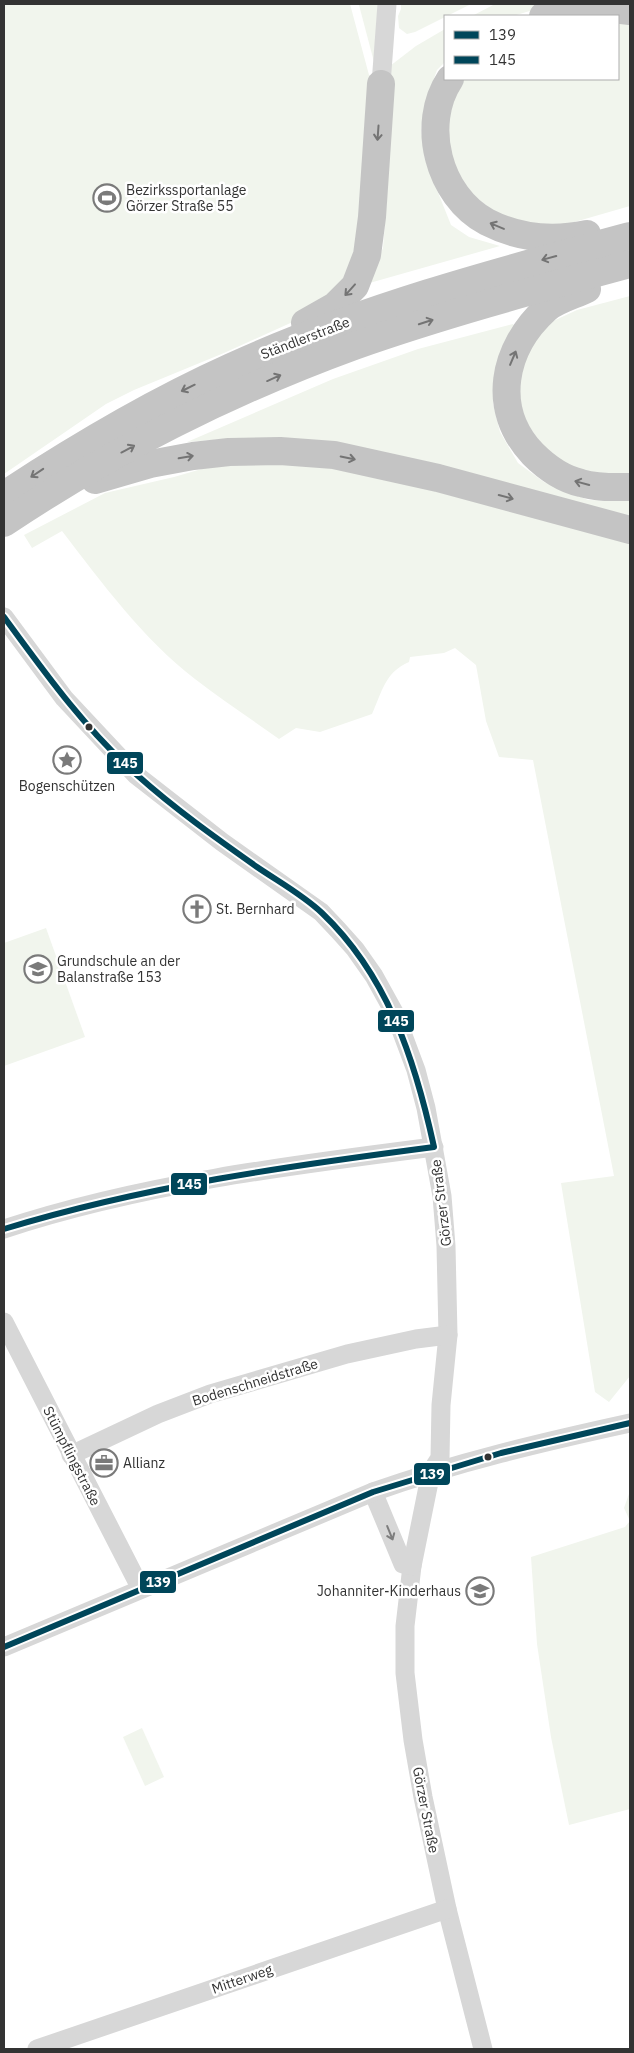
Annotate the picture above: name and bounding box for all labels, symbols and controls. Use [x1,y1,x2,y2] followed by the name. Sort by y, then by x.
[444,15,619,80] legend
[489,25,516,44] text: 139
[489,50,516,69] text: 145
[373,124,382,140] one-way arrow
[126,181,247,215] place label: Bezirkssportanlage Görzer Straße 55
[92,183,122,213] sports icon: Bezirkssportanlage Görzer Straße 55
[490,221,505,231] one-way arrow
[542,253,558,263] one-way arrow
[344,284,356,297] one-way arrow
[258,313,352,363] street label: Ständlerstraße
[418,317,434,327] one-way arrow
[509,351,519,366] one-way arrow
[266,373,281,383] one-way arrow
[181,383,196,393] one-way arrow
[120,444,135,454] one-way arrow
[178,452,194,462] one-way arrow
[340,454,356,464] one-way arrow
[31,468,45,478] one-way arrow
[574,478,590,487] one-way arrow
[497,492,513,502] one-way arrow
[84,722,94,732] unlabelled marker
[52,745,82,775] place icon: Bogenschützen
[106,751,144,775] line badge: 145
[112,754,138,772] text: 145
[19,777,115,795] place label: Bogenschützen
[182,894,212,924] church icon: St. Bernhard
[216,900,295,918] place label: St. Bernhard
[57,952,180,986] place label: Grundschule an der Balanstraße 153
[23,954,53,984] school or university icon: Grundschule an der Balanstraße 153
[377,1009,415,1033] line badge: 145
[383,1012,409,1030] text: 145
[427,1158,455,1247] street label: Görzer Straße
[170,1172,208,1196] line badge: 145
[176,1175,202,1193] text: 145
[190,1354,320,1410] street label: Bodenschneidstraße
[39,1403,105,1509] street label: Stümpflingstraße
[89,1448,119,1478] office icon: Allianz
[483,1452,493,1462] unlabelled marker
[123,1454,165,1472] place label: Allianz
[413,1462,451,1486] line badge: 139
[419,1465,445,1483] text: 139
[386,1525,395,1540] one-way arrow
[139,1570,177,1594] line badge: 139
[145,1573,171,1591] text: 139
[465,1576,495,1606] school or university icon: Johanniter-Kinderhaus
[317,1582,461,1600] place label: Johanniter-Kinderhaus
[409,1765,443,1855] street label: Görzer Straße
[209,1960,275,1998] street label: Mitterweg

